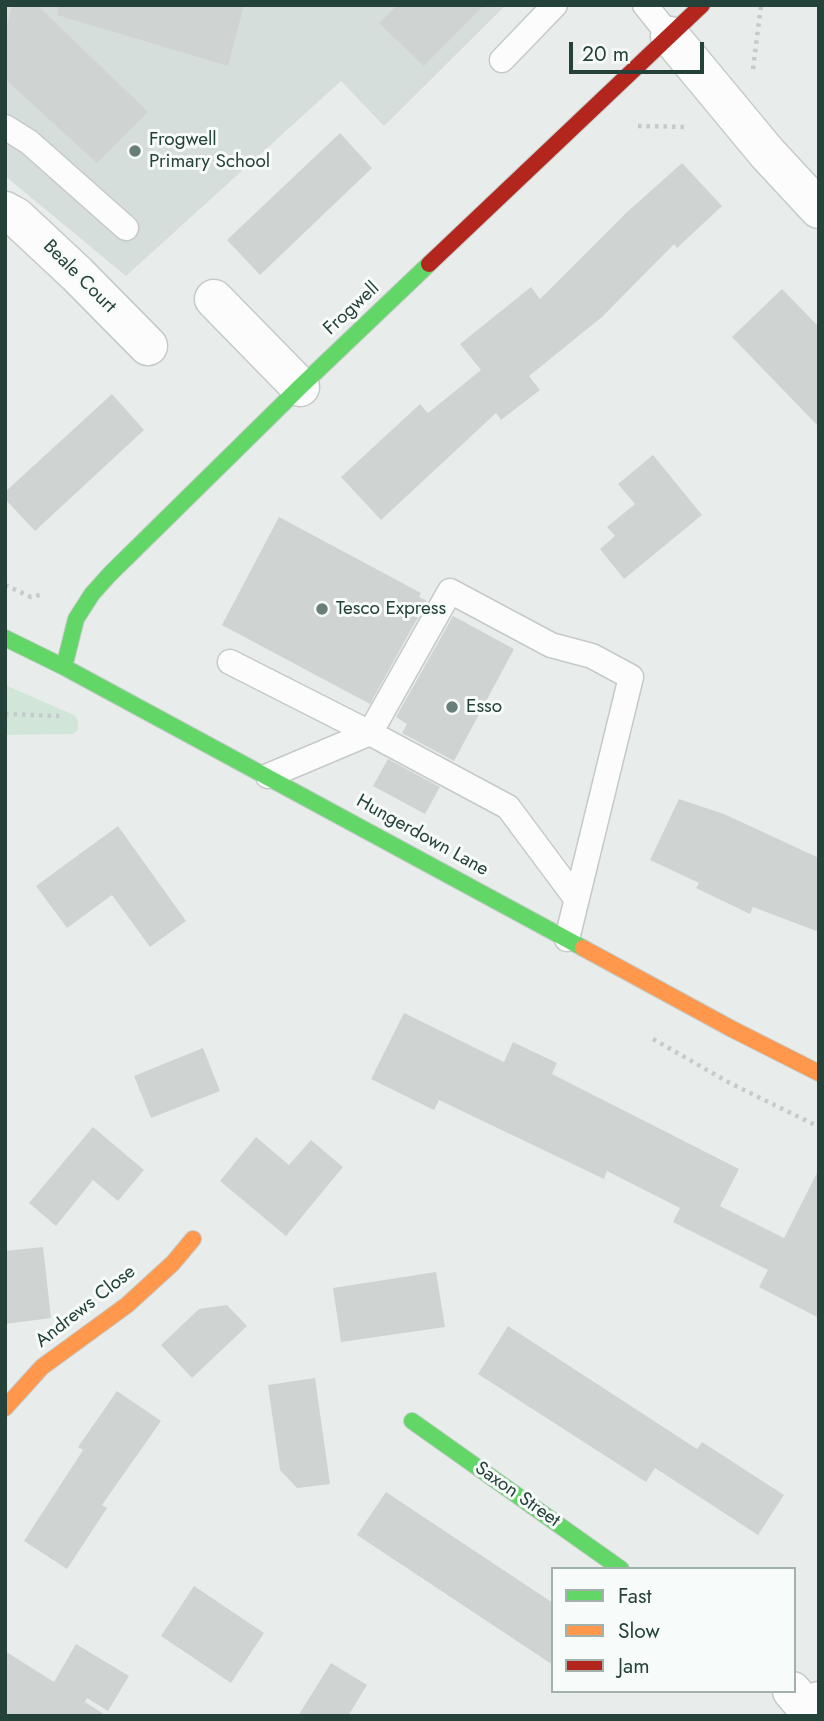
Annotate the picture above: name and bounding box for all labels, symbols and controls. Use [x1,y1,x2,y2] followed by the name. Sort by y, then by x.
[572,28,707,72] scale bar
[582,39,629,69] text: 20 m
[149,129,270,173] place label: Frogwell Primary School
[127,143,143,159] marker: Frogwell Primary School
[38,236,120,318] street label: Beale Court
[319,278,385,340] street label: Frogwell
[336,598,446,620] place label: Tesco Express
[314,601,330,617] marker: Tesco Express
[466,696,502,718] place label: Esso
[444,699,460,715] marker: Esso
[352,790,492,882] street label: Hungerdown Lane
[31,1261,141,1353] street label: Andrews Close
[470,1457,564,1533] street label: Saxon Street
[551,1567,796,1693] legend
[618,1581,651,1611] text: Fast
[618,1616,660,1646] text: Slow
[618,1651,650,1681] text: Jam

